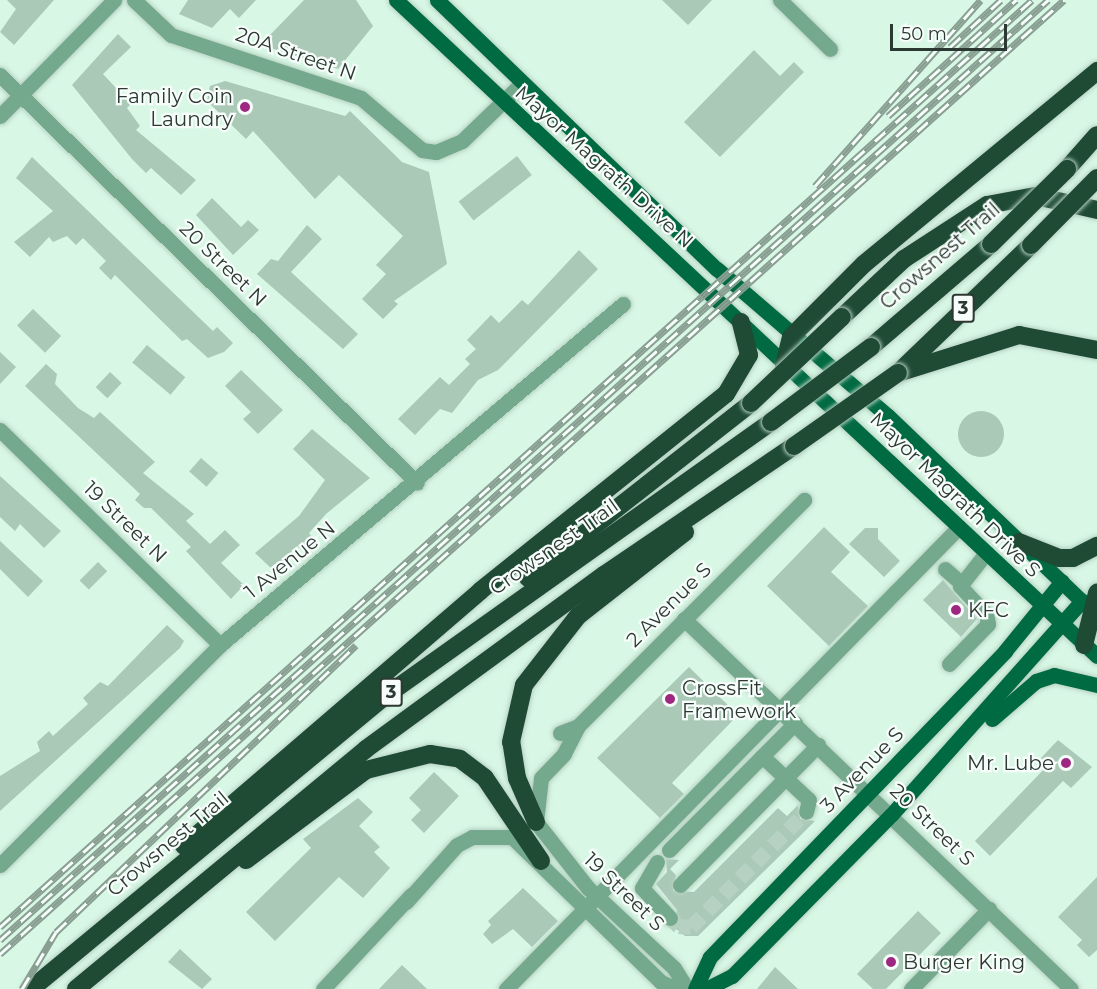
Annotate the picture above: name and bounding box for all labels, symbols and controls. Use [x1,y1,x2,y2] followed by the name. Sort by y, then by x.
[893,12,1010,50] scale bar
[233,22,359,86] street label: 20A Street N
[901,23,947,45] text: 50 m
[510,81,698,253] street label: Mayor Magrath Drive N
[116,84,233,131] place label: Family Coin Laundry
[238,100,252,114] marker: Family Coin Laundry
[875,197,1005,315] street label: Crowsnest Trail
[174,217,272,311] street label: 20 Street N
[951,293,975,323] road number: 3
[865,407,1045,583] street label: Mayor Magrath Drive S
[78,476,172,568] street label: 19 Street N
[485,494,623,600] street label: Crowsnest Trail
[240,516,340,604] street label: 1 Avenue N
[622,558,716,652] street label: 2 Avenue S
[968,598,1009,622] place label: KFC
[949,603,963,617] marker: KFC
[682,676,796,723] place label: CrossFit Framework
[379,677,403,707] road number: 3
[663,692,677,706] marker: CrossFit Framework
[815,722,909,818] street label: 3 Avenue S
[967,751,1054,775] place label: Mr. Lube
[1059,756,1073,770] marker: Mr. Lube
[885,779,979,871] street label: 20 Street S
[102,786,234,902] street label: Crowsnest Trail
[579,848,669,936] street label: 19 Street S
[903,950,1025,974] place label: Burger King
[884,955,898,969] marker: Burger King

